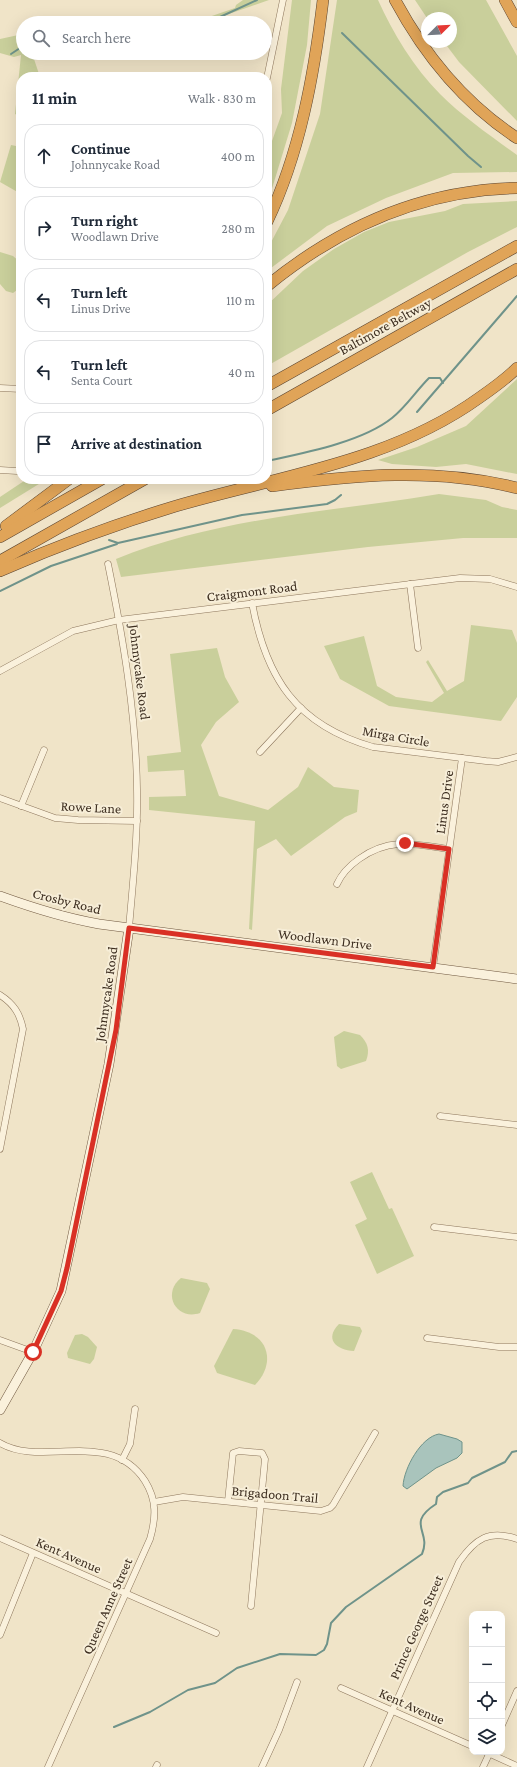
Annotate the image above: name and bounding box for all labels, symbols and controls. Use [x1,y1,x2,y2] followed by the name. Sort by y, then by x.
[421,12,457,48] north arrow
[16,16,272,60] search box
[30,27,52,49] icon: search
[62,30,131,46] text: Search here
[32,89,77,108] text: 11 min
[188,91,256,106] text: Walk · 830 m
[71,141,130,157] text: Continue
[33,145,55,167] icon: ahead
[221,149,255,164] text: 400 m
[71,157,160,172] text: Johnnycake Road
[71,213,138,229] text: Turn right
[33,217,55,239] icon: right
[222,221,255,236] text: 280 m
[71,229,159,244] text: Woodlawn Drive
[71,285,127,301] text: Turn left
[33,289,55,311] icon: left
[226,293,255,308] text: 110 m
[336,294,434,358] street label: Baltimore Beltway
[71,301,131,316] text: Linus Drive
[71,357,127,373] text: Turn left
[33,361,55,383] icon: left
[228,365,255,380] text: 40 m
[71,373,132,388] text: Senta Court
[33,433,55,455] icon: arrive
[71,436,202,452] text: Arrive at destination
[206,577,299,604] street label: Craigmont Road
[126,621,154,721] street label: Johnnycake Road
[361,722,431,750] street label: Mirga Circle
[432,769,456,835] street label: Linus Drive
[60,797,122,817] street label: Rowe Lane
[396,834,414,852] route end
[31,885,103,917] street label: Crosby Road
[277,925,373,953] street label: Woodlawn Drive
[91,945,121,1045] street label: Johnnycake Road
[24,1343,42,1361] route start
[231,1482,319,1506] street label: Brigadoon Trail
[34,1533,104,1577] street label: Kent Avenue
[79,1555,136,1657] street label: Queen Anne Street
[386,1572,446,1682] street label: Prince George Street
[469,1611,505,1755] map controls
[469,1611,505,1647] button: +
[469,1647,505,1683] button: −
[469,1683,505,1719] button: locate
[377,1684,447,1728] street label: Kent Avenue
[469,1719,505,1755] button: layers

